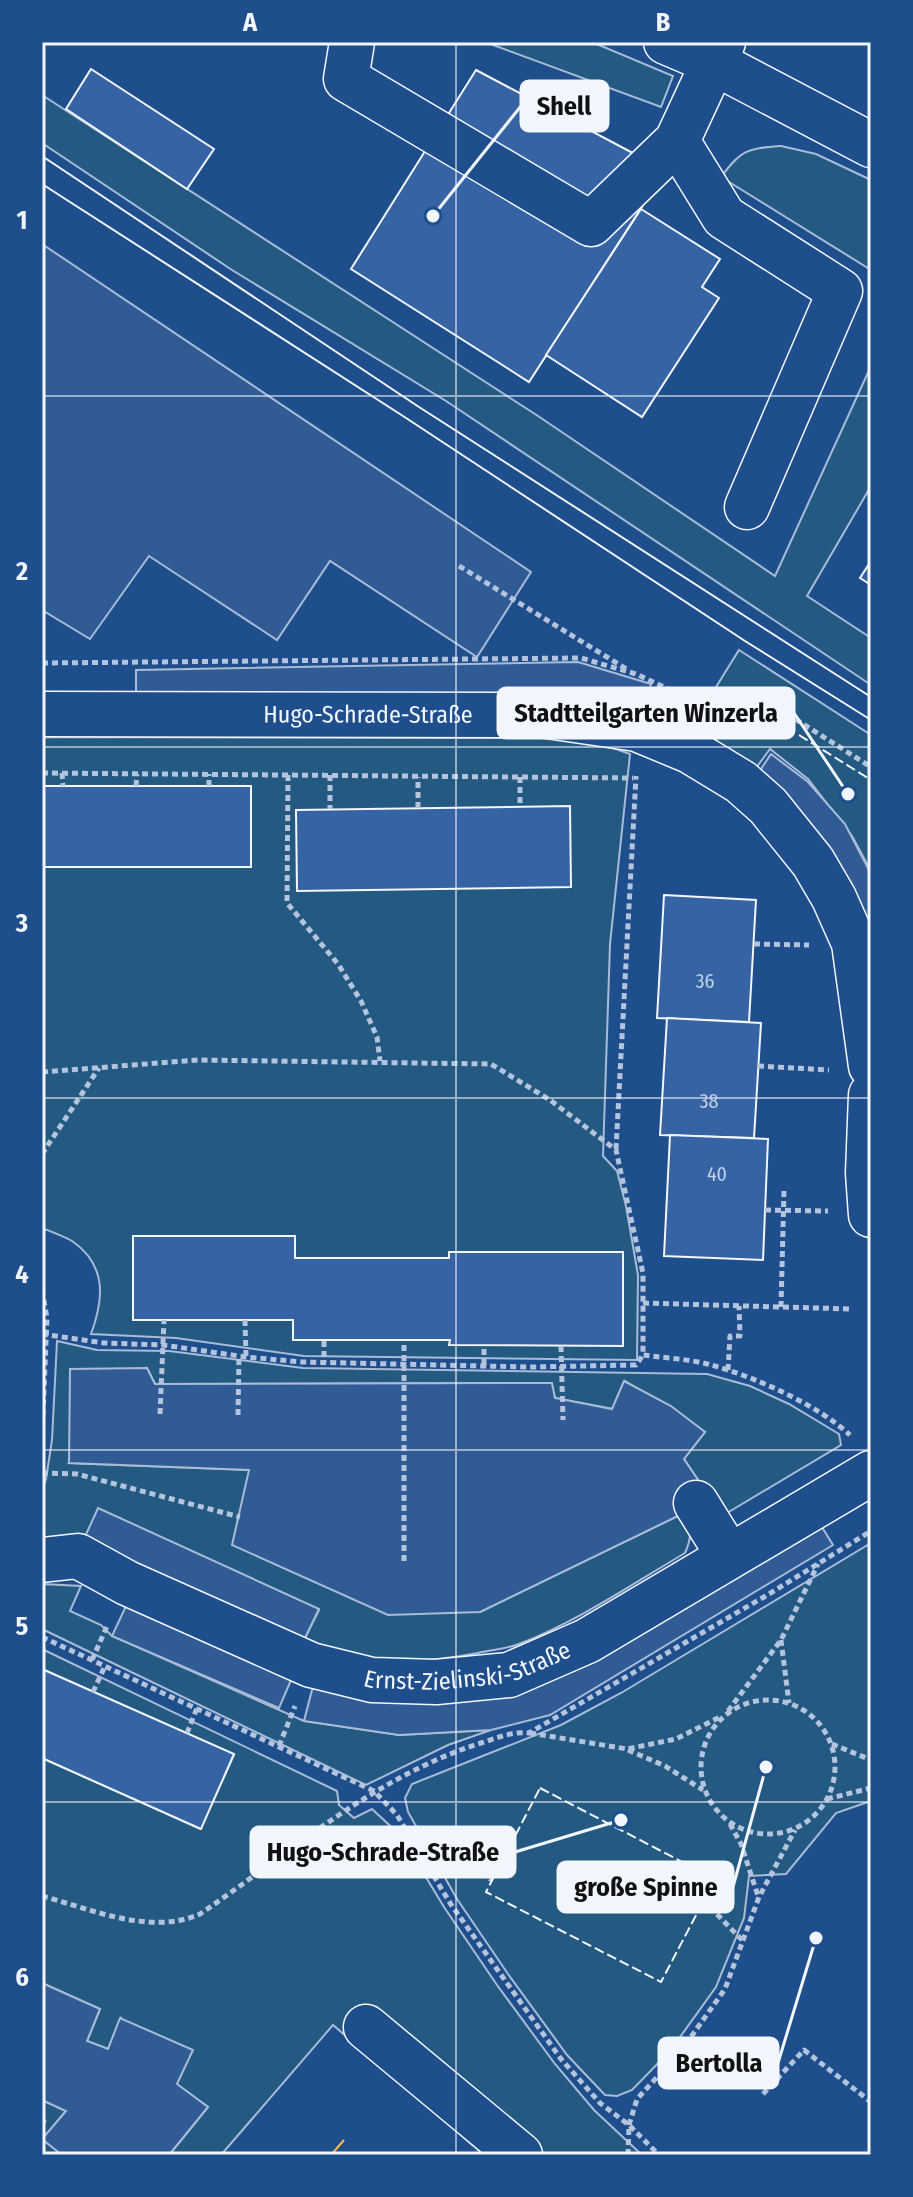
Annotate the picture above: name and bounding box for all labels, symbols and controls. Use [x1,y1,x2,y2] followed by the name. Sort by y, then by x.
[242,7,258,38] text: A
[656,7,671,38] text: B
[521,81,608,131] callout: Shell
[537,91,592,122] text: Shell
[17,205,28,236] text: 1
[15,556,28,587] text: 2
[498,688,794,738] callout: Stadtteilgarten Winzerla
[514,698,778,729] text: Stadtteilgarten Winzerla
[263,700,473,729] street label: Hugo-Schrade-Straße
[15,908,28,939] text: 3
[696,969,715,993] house number: 36
[699,1089,719,1113] house number: 38
[707,1162,727,1186] house number: 40
[15,1259,29,1290] text: 4
[16,1611,29,1642] text: 5
[361,1636,575,1696] street label: Ernst-Zielinski-Straße
[251,1827,515,1877] callout: Hugo-Schrade-Straße
[267,1837,499,1868] text: Hugo-Schrade-Straße
[558,1862,733,1912] callout: große Spinne
[574,1872,718,1903] text: große Spinne
[15,1962,29,1993] text: 6
[659,2038,778,2088] callout: Bertolla
[676,2048,762,2079] text: Bertolla

